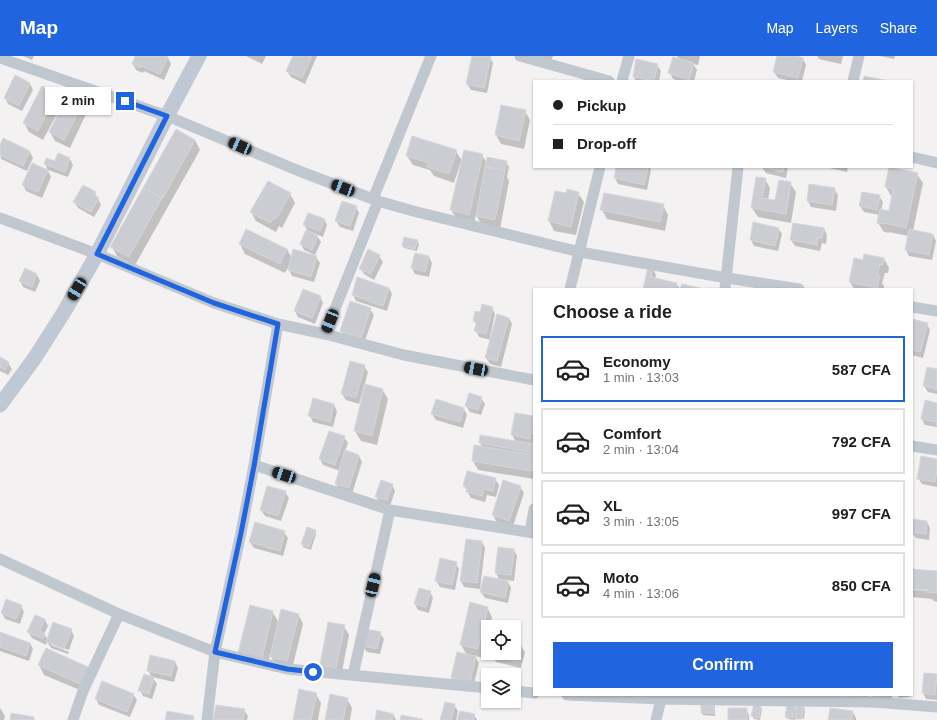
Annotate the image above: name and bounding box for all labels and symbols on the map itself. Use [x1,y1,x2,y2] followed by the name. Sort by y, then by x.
[45,87,111,115] callout: 2 min
[116,92,134,110] route end
[227,136,253,156] car
[330,178,356,198] car
[66,276,88,302] car
[320,308,340,334] car
[463,361,489,377] car
[271,466,297,484] car
[364,572,382,598] car
[304,663,322,681] route start

